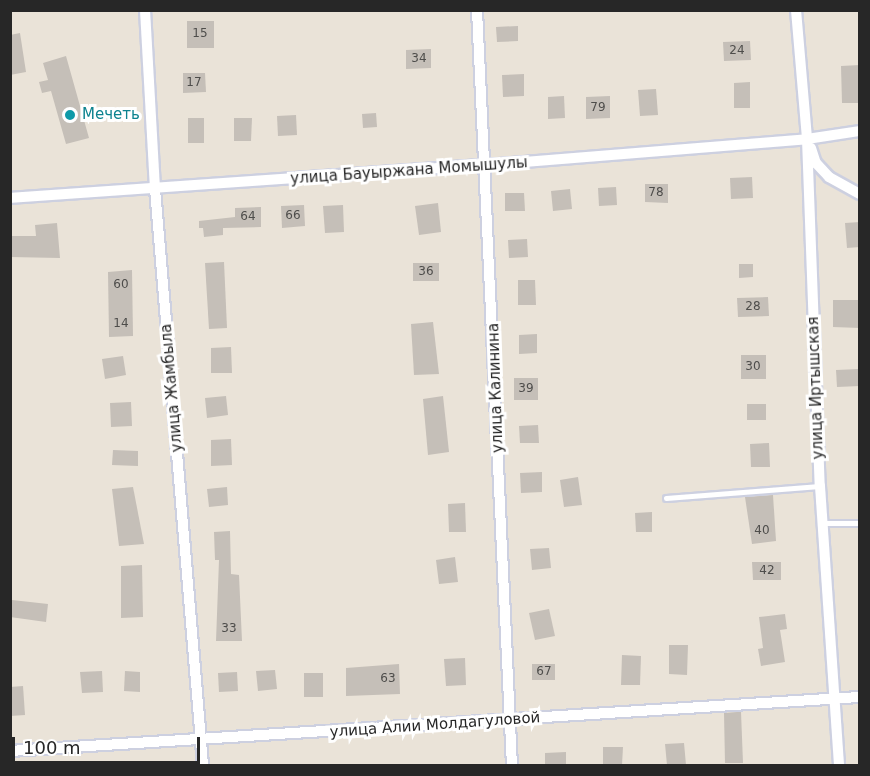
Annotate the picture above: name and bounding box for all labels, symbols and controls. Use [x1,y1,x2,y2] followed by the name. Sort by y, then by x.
[192,27,208,41] house number: 15
[729,44,745,58] house number: 24
[411,52,427,66] house number: 34
[186,76,202,90] house number: 17
[590,101,606,115] house number: 79
[82,106,140,124] place label: Мечеть
[63,108,77,122] marker: Мечеть
[290,154,528,188] street label: улица Бауыржана Момышулы
[648,186,664,200] house number: 78
[285,209,301,223] house number: 66
[240,210,256,224] house number: 64
[418,265,434,279] house number: 36
[113,278,129,292] house number: 60
[745,300,761,314] house number: 28
[805,316,827,460] street label: улица Иртышская
[113,317,129,331] house number: 14
[157,323,187,453] street label: улица Жамбыла
[485,323,507,453] street label: улица Калинина
[745,360,761,374] house number: 30
[518,382,534,396] house number: 39
[754,524,770,538] house number: 40
[759,564,775,578] house number: 42
[221,622,237,636] house number: 33
[536,665,552,679] house number: 67
[380,672,396,686] house number: 63
[329,709,541,741] street label: улица Алии Молдагуловой
[15,725,202,763] scale bar
[23,737,81,758] text: 100 m

